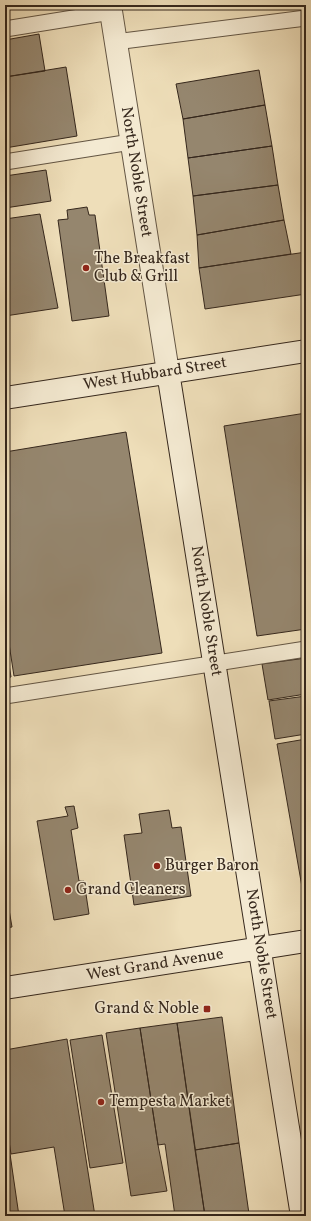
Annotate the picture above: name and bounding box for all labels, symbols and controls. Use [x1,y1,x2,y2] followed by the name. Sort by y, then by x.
[115,105,157,239] street label: North Noble Street
[94,248,191,288] place label: The Breakfast Club & Grill
[81,263,91,273] marker: The Breakfast Club & Grill
[82,352,229,396] street label: West Hubbard Street
[185,544,227,678] street label: North Noble Street
[165,855,259,877] place label: Burger Baron
[152,861,162,871] marker: Burger Baron
[76,879,186,901] place label: Grand Cleaners
[63,885,73,895] marker: Grand Cleaners
[240,887,282,1021] street label: North Noble Street
[85,943,225,987] street label: West Grand Avenue
[95,998,199,1020] place label: Grand & Noble
[202,1004,212,1014] marker: Grand & Noble
[109,1091,231,1113] place label: Tempesta Market
[96,1097,106,1107] marker: Tempesta Market

